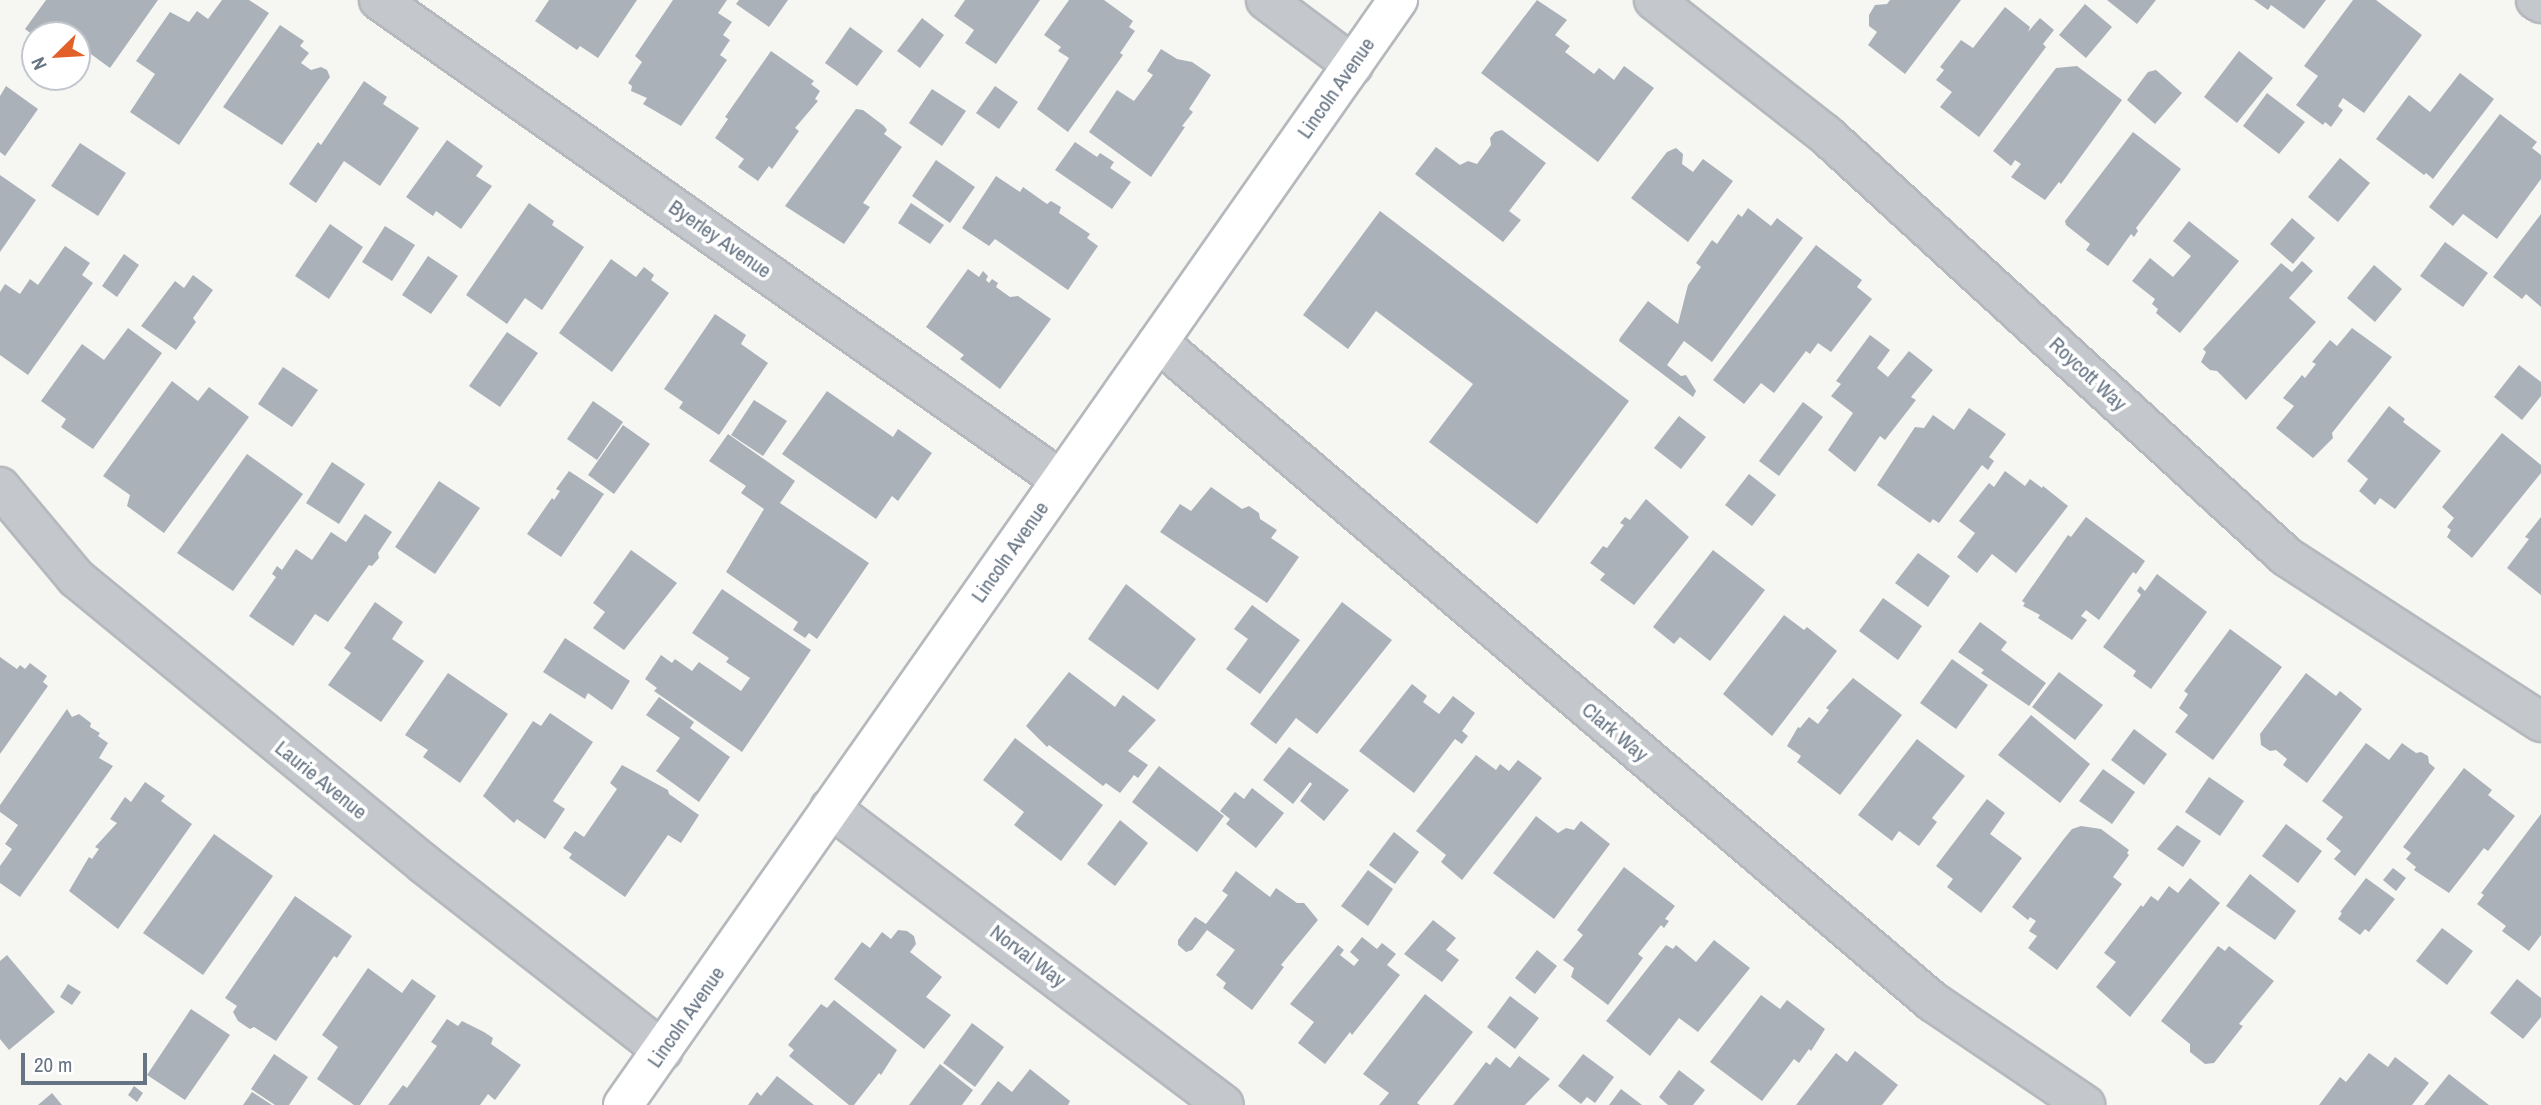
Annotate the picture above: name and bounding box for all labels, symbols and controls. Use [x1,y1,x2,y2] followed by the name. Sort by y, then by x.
[21,21,91,91] north arrow
[1292,32,1380,144] street label: Lincoln Avenue
[24,53,53,74] text: N
[663,194,777,284] street label: Byerley Avenue
[2044,332,2132,416] street label: Roycott Way
[966,496,1054,608] street label: Lincoln Avenue
[1577,697,1653,767] street label: Clark Way
[270,735,372,825] street label: Laurie Avenue
[985,919,1071,993] street label: Norval Way
[642,961,730,1073] street label: Lincoln Avenue
[24,1038,150,1082] scale bar
[34,1050,72,1079] text: 20 m

